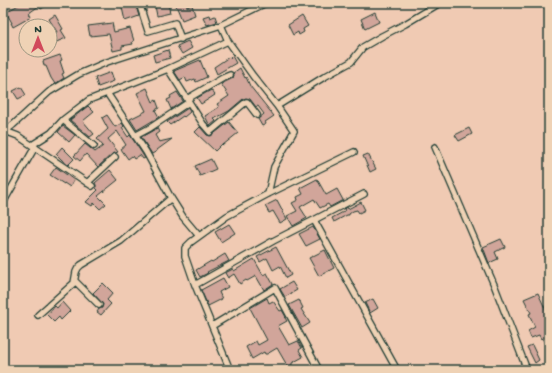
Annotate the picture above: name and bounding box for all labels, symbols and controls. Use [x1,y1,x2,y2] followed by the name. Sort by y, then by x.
[18,18,58,58] north arrow
[34,24,42,36] text: N

